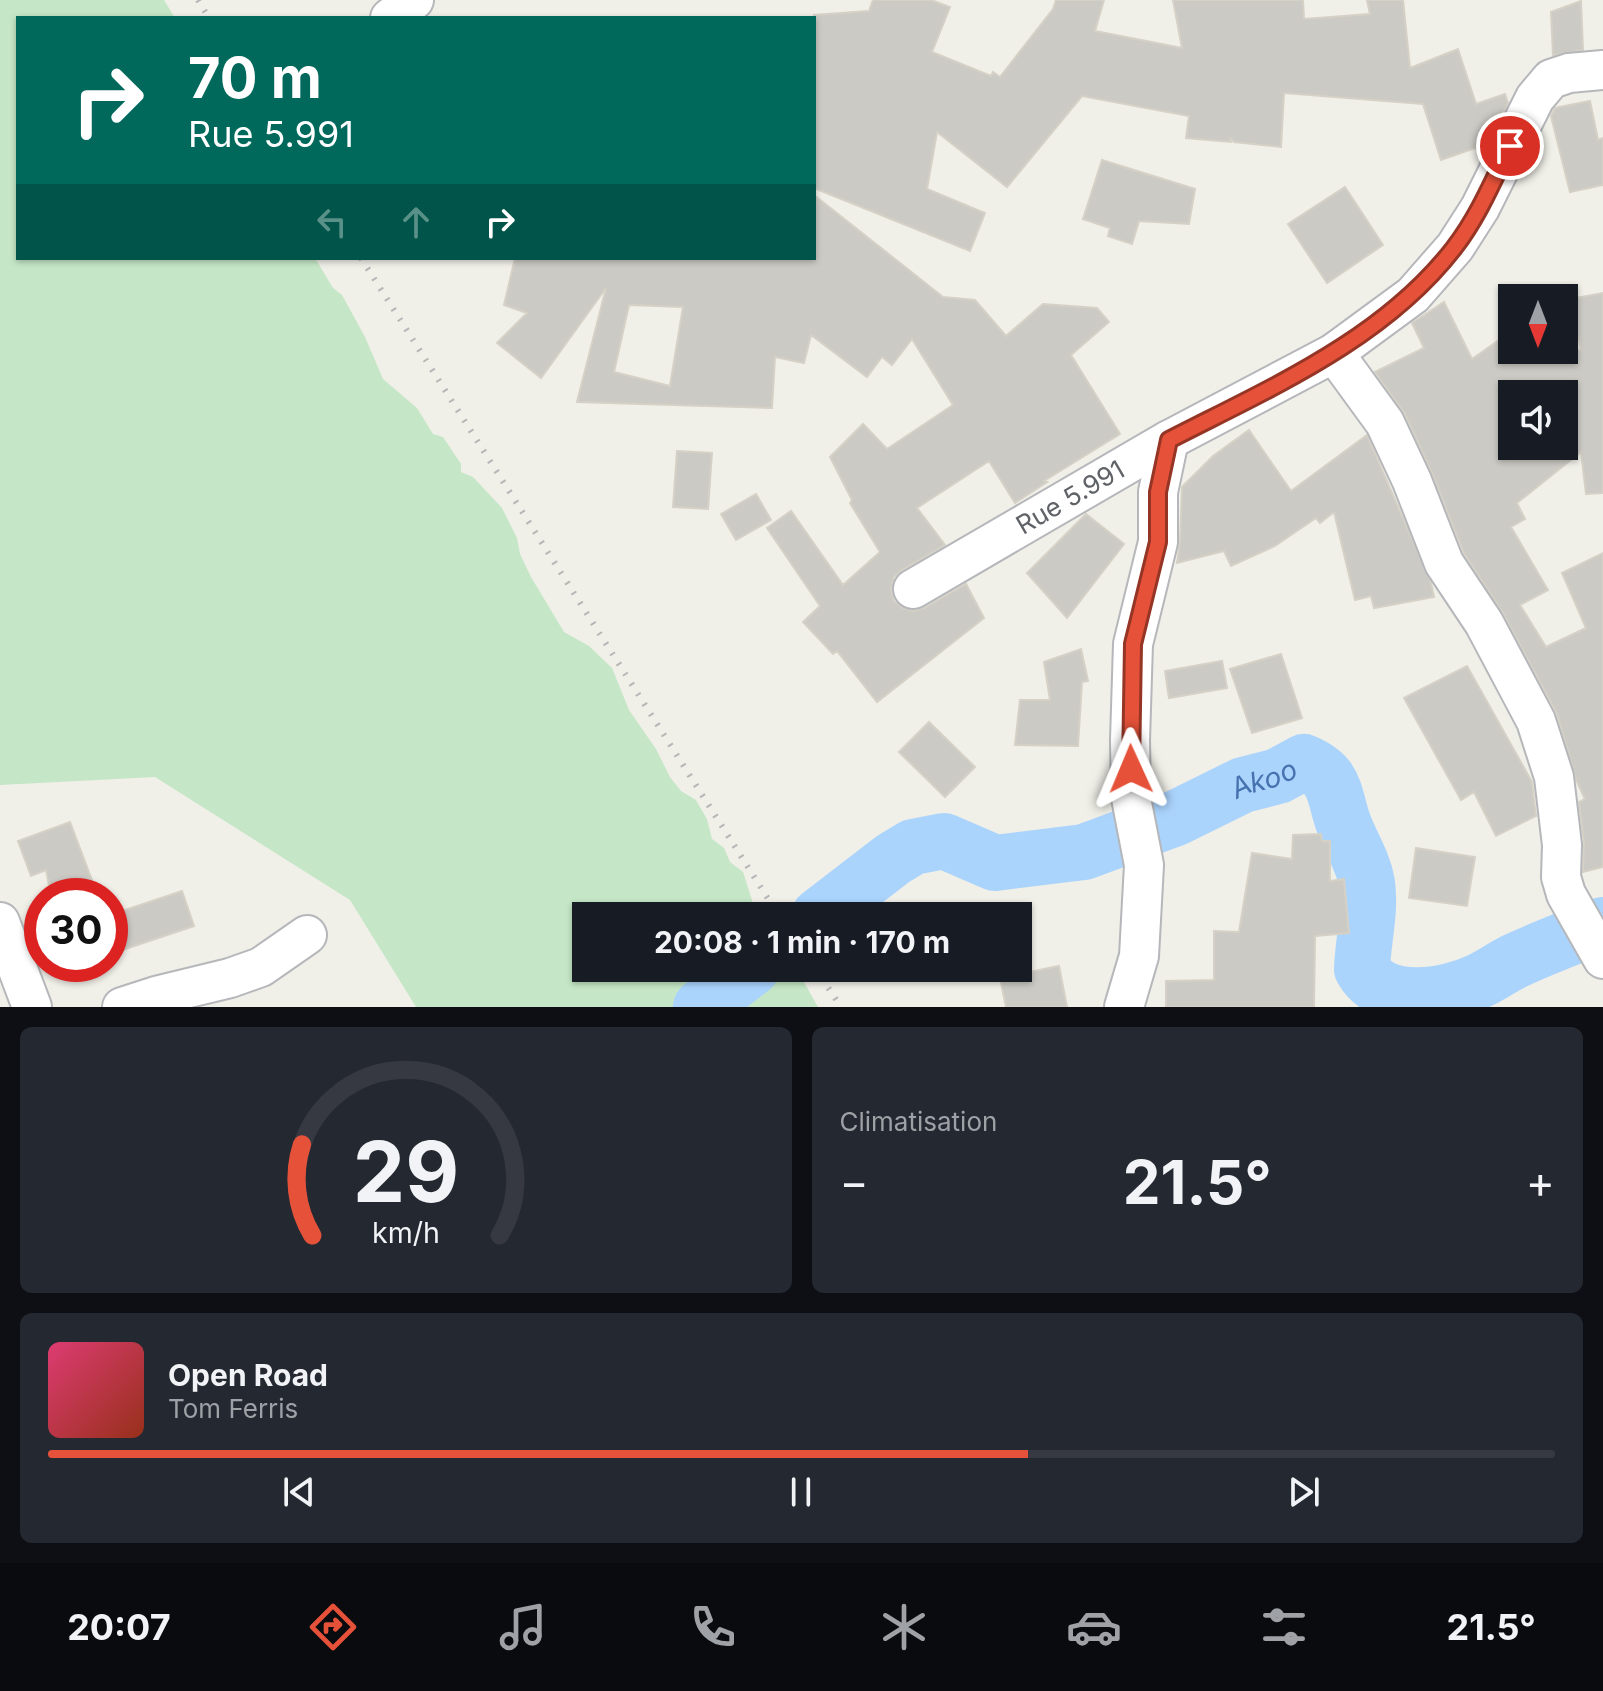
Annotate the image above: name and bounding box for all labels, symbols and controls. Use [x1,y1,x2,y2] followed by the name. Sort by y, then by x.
[188,44,322,112] text: 70 m
[56,48,160,152] icon: right
[188,112,354,156] text: Rue 5.991
[1476,112,1544,180] pin
[1488,124,1532,168] icon: arrive
[310,200,354,244] icon: left
[394,200,438,244] icon: ahead
[478,200,522,244] icon: right
[1498,284,1578,364] north arrow
[1498,284,1578,460] map controls
[1498,380,1578,460] button: sound
[1010,453,1130,541] street label: Rue 5.991
[1089,727,1173,811] position arrow
[1224,752,1303,806] water label: Akoo
[24,878,128,982] speed limit sign: 30
[654,924,950,960] text: 20:08 · 1 min · 170 m
[840,1106,997,1137] text: Climatisation
[353,1121,459,1222] text: 29
[1123,1146,1272,1218] text: 21.5°
[840,1155,869,1209] text: −
[1526,1155,1555,1209] text: +
[372,1215,440,1250] text: km/h
[168,1357,328,1393] text: Open Road
[168,1393,298,1424] text: Tom Ferris
[277,1470,321,1514] icon: previous
[779,1470,823,1514] icon: pause
[1282,1470,1326,1514] icon: next
[305,1599,361,1655] icon: directions
[495,1599,551,1655] icon: music
[685,1599,741,1655] icon: phone
[876,1599,932,1655] icon: climate
[1066,1599,1122,1655] icon: car
[1256,1599,1312,1655] icon: filters
[67,1605,171,1649] text: 20:07
[1446,1605,1536,1649] text: 21.5°

